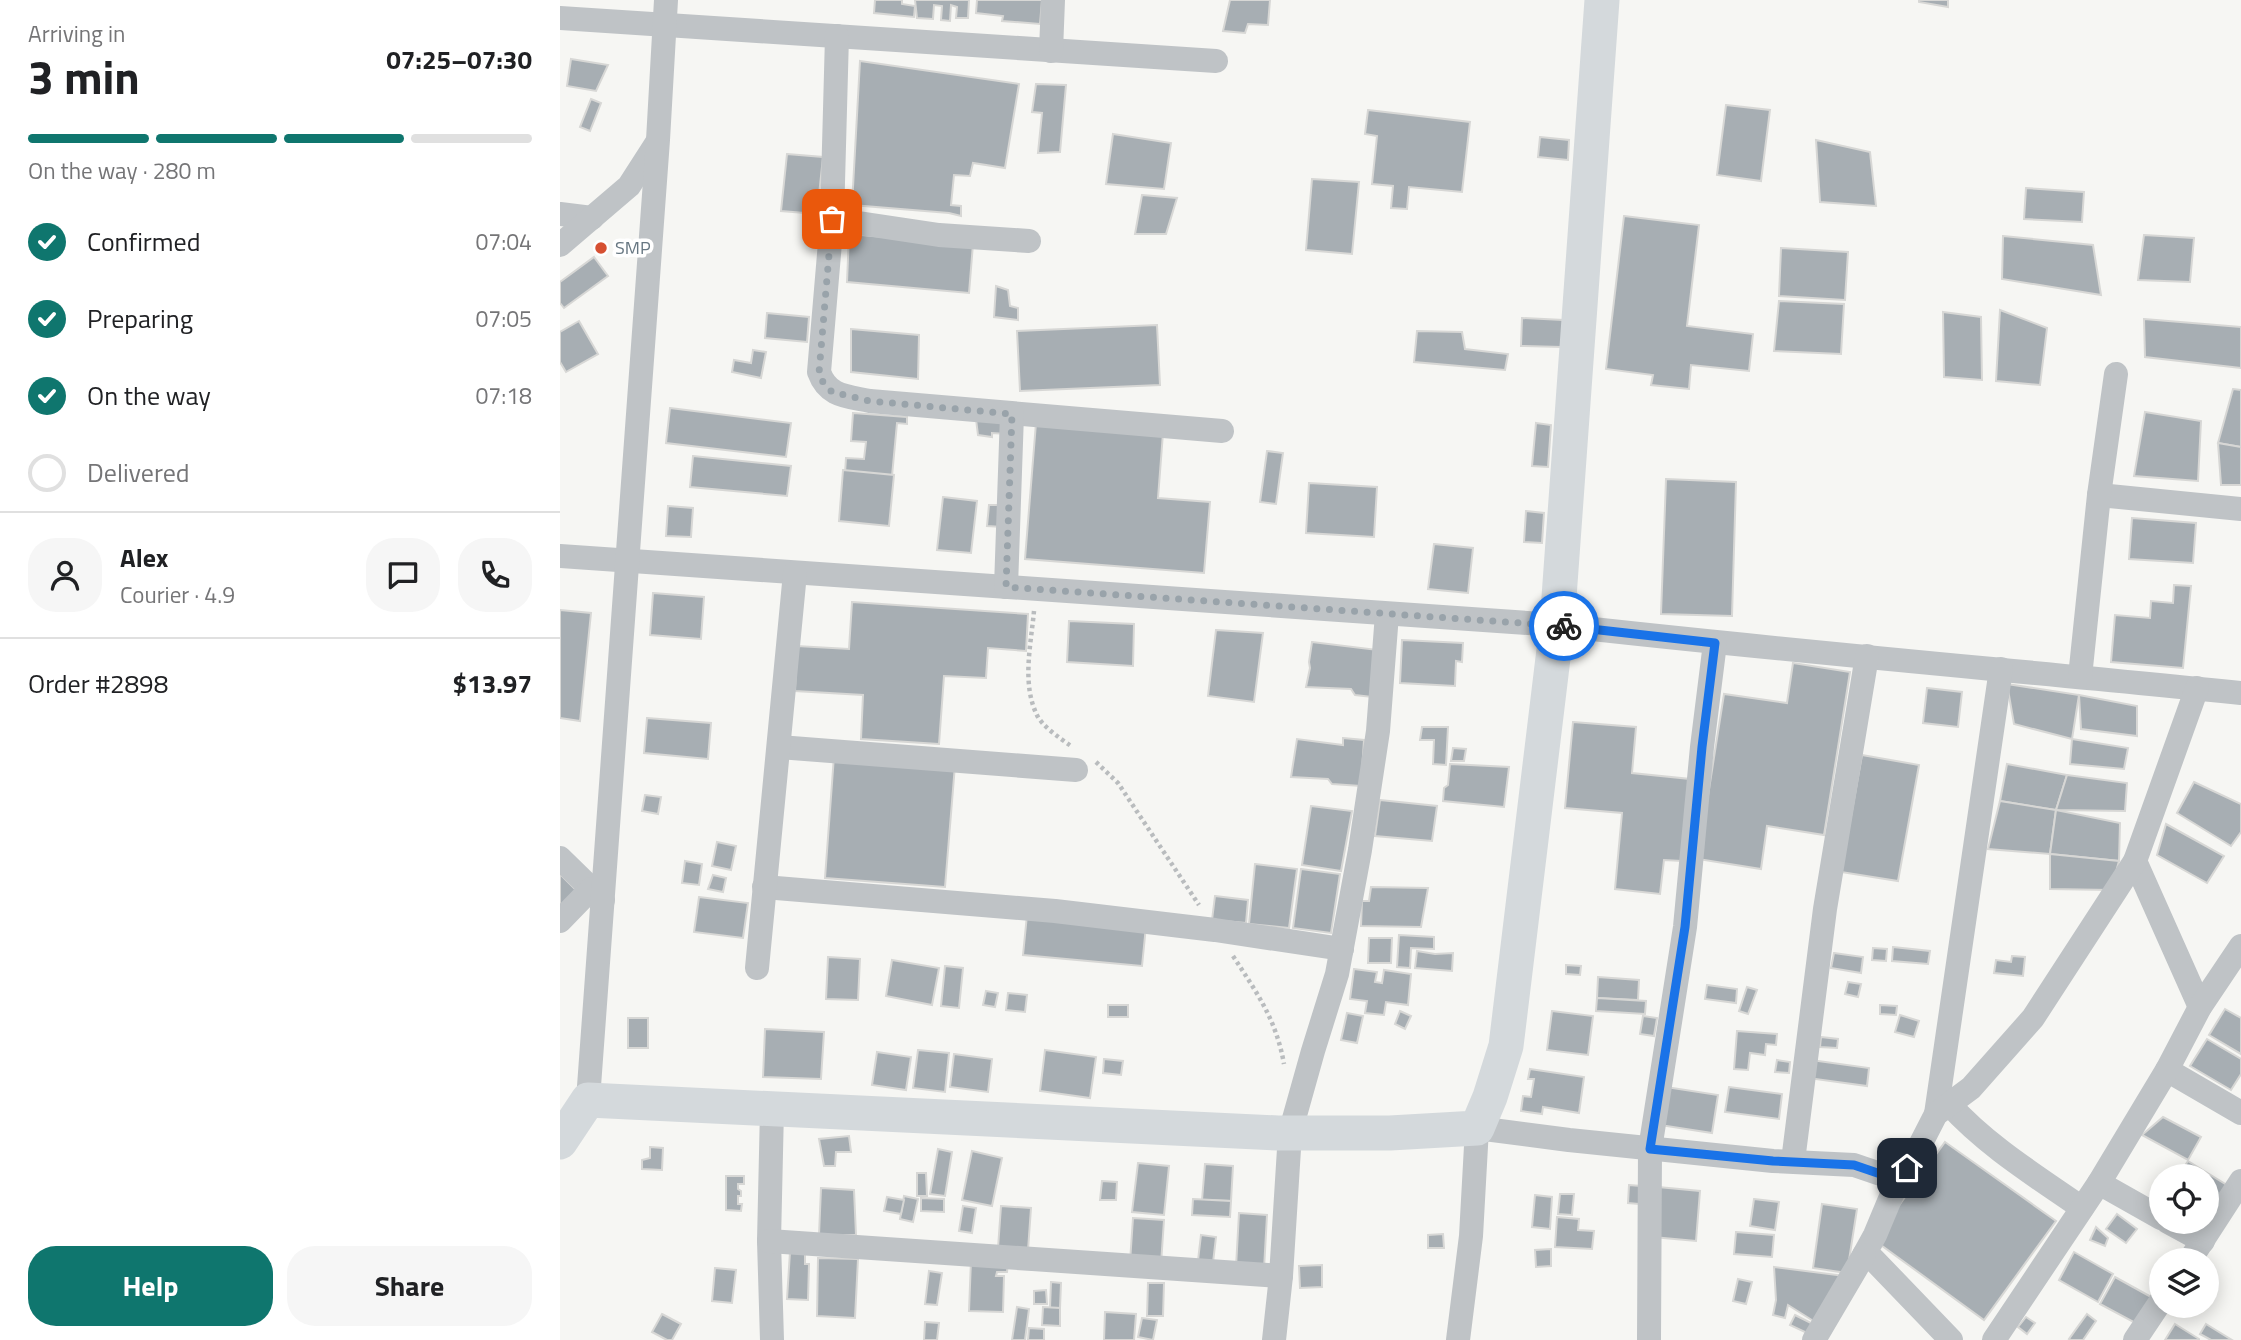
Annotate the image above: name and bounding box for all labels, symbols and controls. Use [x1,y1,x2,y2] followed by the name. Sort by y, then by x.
[28,16,125,51] text: Arriving in
[386,40,532,79] text: 07:25–07:30
[28,42,140,112] text: 3 min
[28,153,216,188] text: On the way · 280 m
[802,189,862,249] pin
[813,200,851,238] icon: bag
[87,222,201,261] text: Confirmed
[28,223,66,261] icon: check
[475,224,532,259] text: 07:04
[615,234,651,261] place label: SMP
[593,240,609,256] marker: SMP
[87,299,193,338] text: Preparing
[28,300,66,338] icon: check
[475,301,532,336] text: 07:05
[87,376,211,415] text: On the way
[28,377,66,415] icon: check
[475,378,532,413] text: 07:18
[87,453,190,492] text: Delivered
[28,538,102,612] button: person
[120,538,168,577] text: Alex
[366,538,440,612] button: chat
[458,538,532,612] button: phone
[120,577,235,612] text: Courier · 4.9
[1529,591,1599,661] courier
[1545,607,1583,645] icon: bike
[28,664,168,703] text: Order #2898
[453,664,532,703] text: $13.97
[1877,1138,1937,1198] pin
[1888,1149,1926,1187] icon: home
[2149,1164,2219,1318] map controls
[2149,1164,2219,1234] button: locate
[28,1246,273,1326] button: Help
[287,1246,532,1326] button: Share
[2149,1248,2219,1318] button: layers

